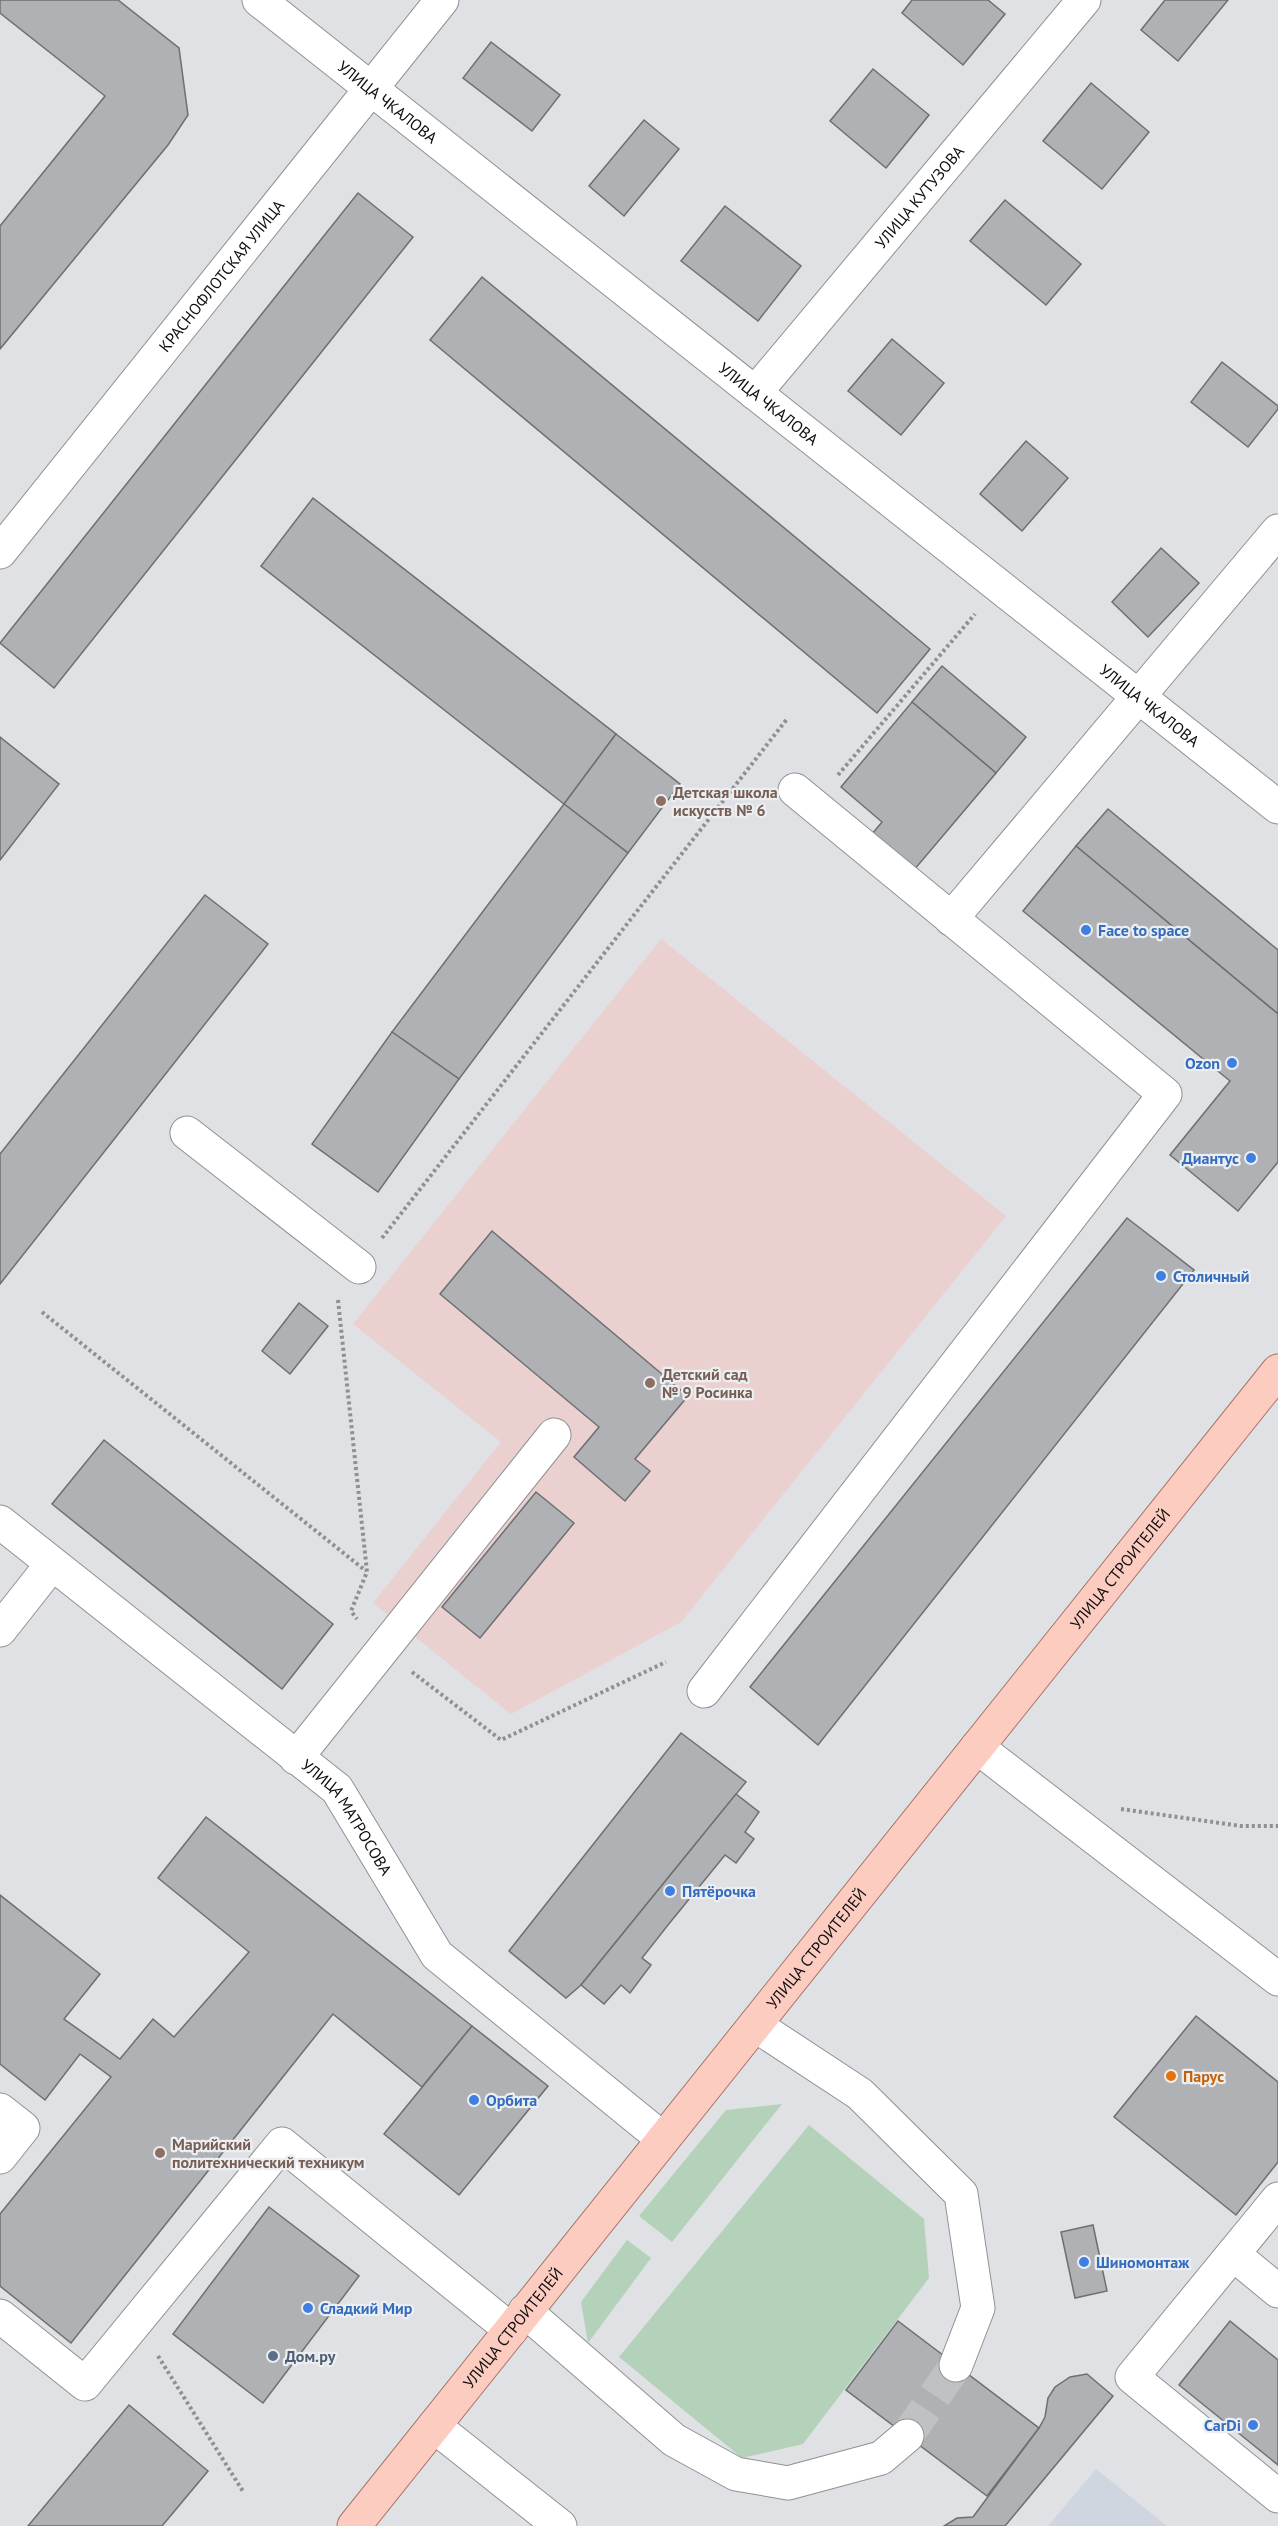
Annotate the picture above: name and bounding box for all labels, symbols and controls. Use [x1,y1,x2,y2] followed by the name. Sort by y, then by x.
[334,56,442,148] street label: УЛИЦА ЧКАЛОВА
[871,141,969,252] street label: УЛИЦА КУТУЗОВА
[154,195,289,356] street label: КРАСНОФЛОТСКАЯ УЛИЦА
[715,358,823,450] street label: УЛИЦА ЧКАЛОВА
[1096,660,1204,751] street label: УЛИЦА ЧКАЛОВА
[673,782,778,820] place label: Детская школа искусств № 6
[654,794,668,808] marker: Детская школа искусств № 6
[1098,920,1189,940] place label: Face to space
[1079,923,1093,937] marker: Face to space
[1185,1053,1220,1073] place label: Ozon
[1225,1056,1239,1070] marker: Ozon
[1182,1148,1239,1168] place label: Диантус
[1244,1151,1258,1165] marker: Диантус
[1173,1266,1250,1286] place label: Столичный
[1154,1269,1168,1283] marker: Столичный
[662,1364,753,1402] place label: Детский сад № 9 Росинка
[643,1376,657,1390] marker: Детский сад № 9 Росинка
[1066,1504,1174,1633] street label: УЛИЦА СТРОИТЕЛЕЙ
[297,1755,397,1879] street label: УЛИЦА МАТРОСОВА
[682,1881,756,1901] place label: Пятёрочка
[663,1884,677,1898] marker: Пятёрочка
[762,1884,870,2012] street label: УЛИЦА СТРОИТЕЛЕЙ
[1183,2066,1224,2086] place label: Парус
[1164,2069,1178,2083] marker: Парус
[486,2090,537,2110] place label: Орбита
[467,2093,481,2107] marker: Орбита
[172,2134,365,2172] place label: Марийский политехнический техникум
[153,2146,167,2160] marker: Марийский политехнический техникум
[1096,2252,1190,2272] place label: Шиномонтаж
[1077,2255,1091,2269] marker: Шиномонтаж
[458,2263,567,2392] street label: УЛИЦА СТРОИТЕЛЕЙ
[320,2298,413,2318] place label: Сладкий Мир
[301,2301,315,2315] marker: Сладкий Мир
[285,2346,336,2366] place label: Дом.ру
[266,2349,280,2363] marker: Дом.ру
[1204,2415,1241,2435] place label: CarDi
[1246,2418,1260,2432] marker: CarDi

